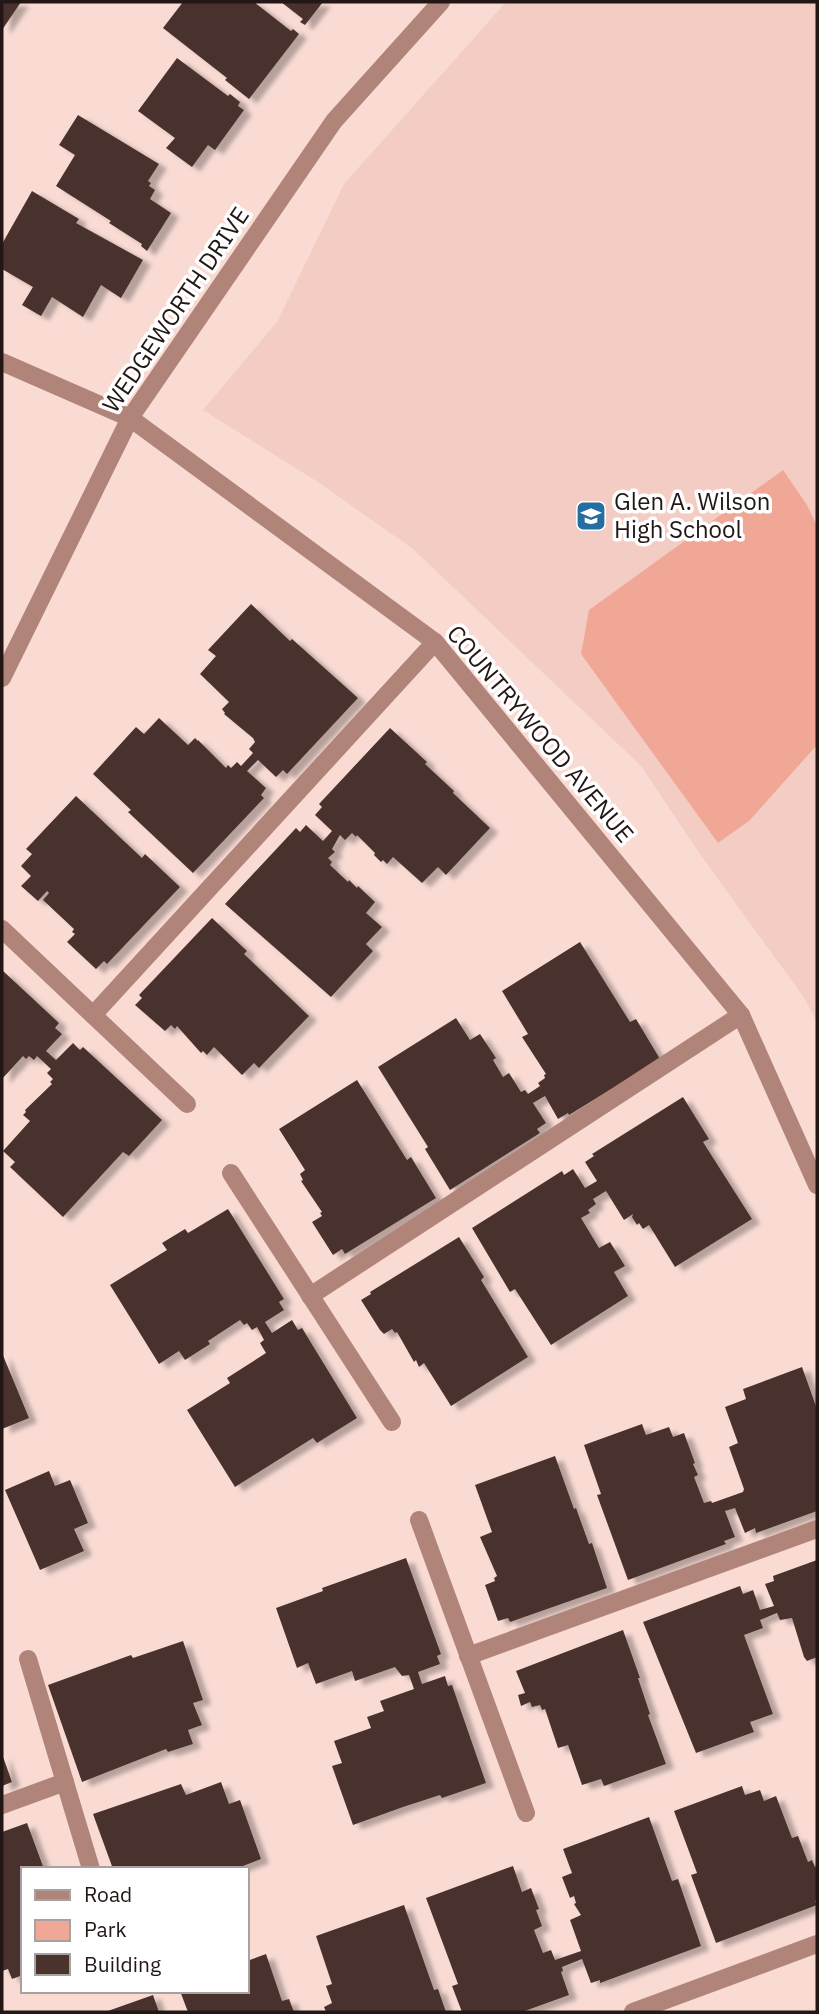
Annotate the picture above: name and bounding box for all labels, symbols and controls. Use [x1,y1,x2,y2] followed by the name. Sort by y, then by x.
[94,200,256,418] street label: WEDGEWORTH DRIVE
[614,485,770,545] place label: Glen A. Wilson High School
[574,499,608,533] school or university icon: Glen A. Wilson High School
[440,618,641,849] street label: COUNTRYWOOD AVENUE
[21,1867,248,1993] legend
[84,1880,132,1908] text: Road
[84,1915,127,1943] text: Park
[84,1950,161,1978] text: Building

